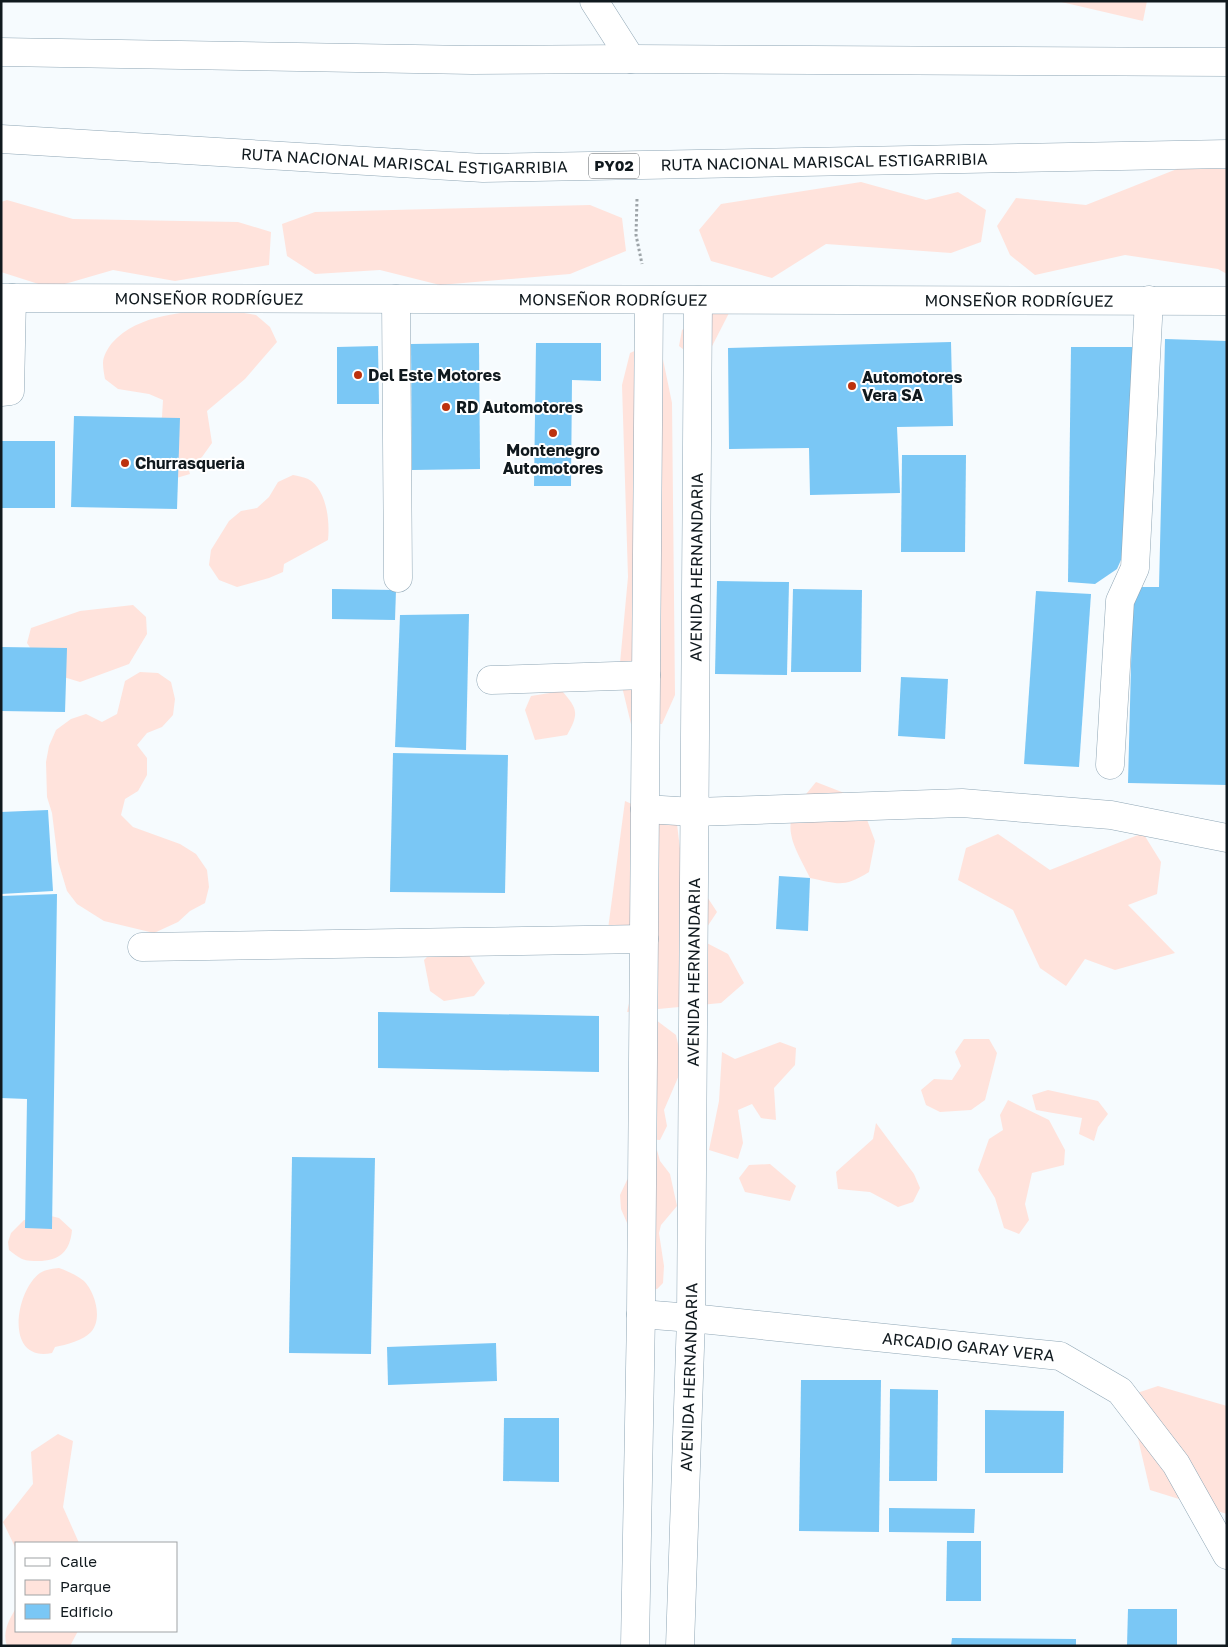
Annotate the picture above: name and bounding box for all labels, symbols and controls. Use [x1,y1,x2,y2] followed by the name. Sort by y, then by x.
[240,143,568,178] street label: RUTA NACIONAL MARISCAL ESTIGARRIBIA
[660,149,988,175] street label: RUTA NACIONAL MARISCAL ESTIGARRIBIA
[589,154,639,178] road number: PY02
[115,288,303,309] street label: MONSEÑOR RODRÍGUEZ
[519,289,707,310] street label: MONSEÑOR RODRÍGUEZ
[925,290,1113,311] street label: MONSEÑOR RODRÍGUEZ
[368,365,501,385] place label: Del Este Motores
[862,367,963,405] place label: Automotores Vera SA
[352,369,364,381] marker: Del Este Motores
[846,380,858,392] marker: Automotores Vera SA
[456,397,583,417] place label: RD Automotores
[440,401,452,413] marker: RD Automotores
[547,427,559,439] marker: Montenegro Automotores
[503,440,603,478] place label: Montenegro Automotores
[135,453,245,473] place label: Churrasqueria
[119,457,131,469] marker: Churrasqueria
[686,472,707,662] street label: AVENIDA HERNANDARIA
[683,877,704,1067] street label: AVENIDA HERNANDARIA
[676,1282,701,1472] street label: AVENIDA HERNANDARIA
[881,1328,1056,1365] street label: ARCADIO GARAY VERA
[15,1542,178,1632] legend
[60,1552,97,1570] text: Calle
[60,1577,111,1595] text: Parque
[60,1602,113,1620] text: Edificio

